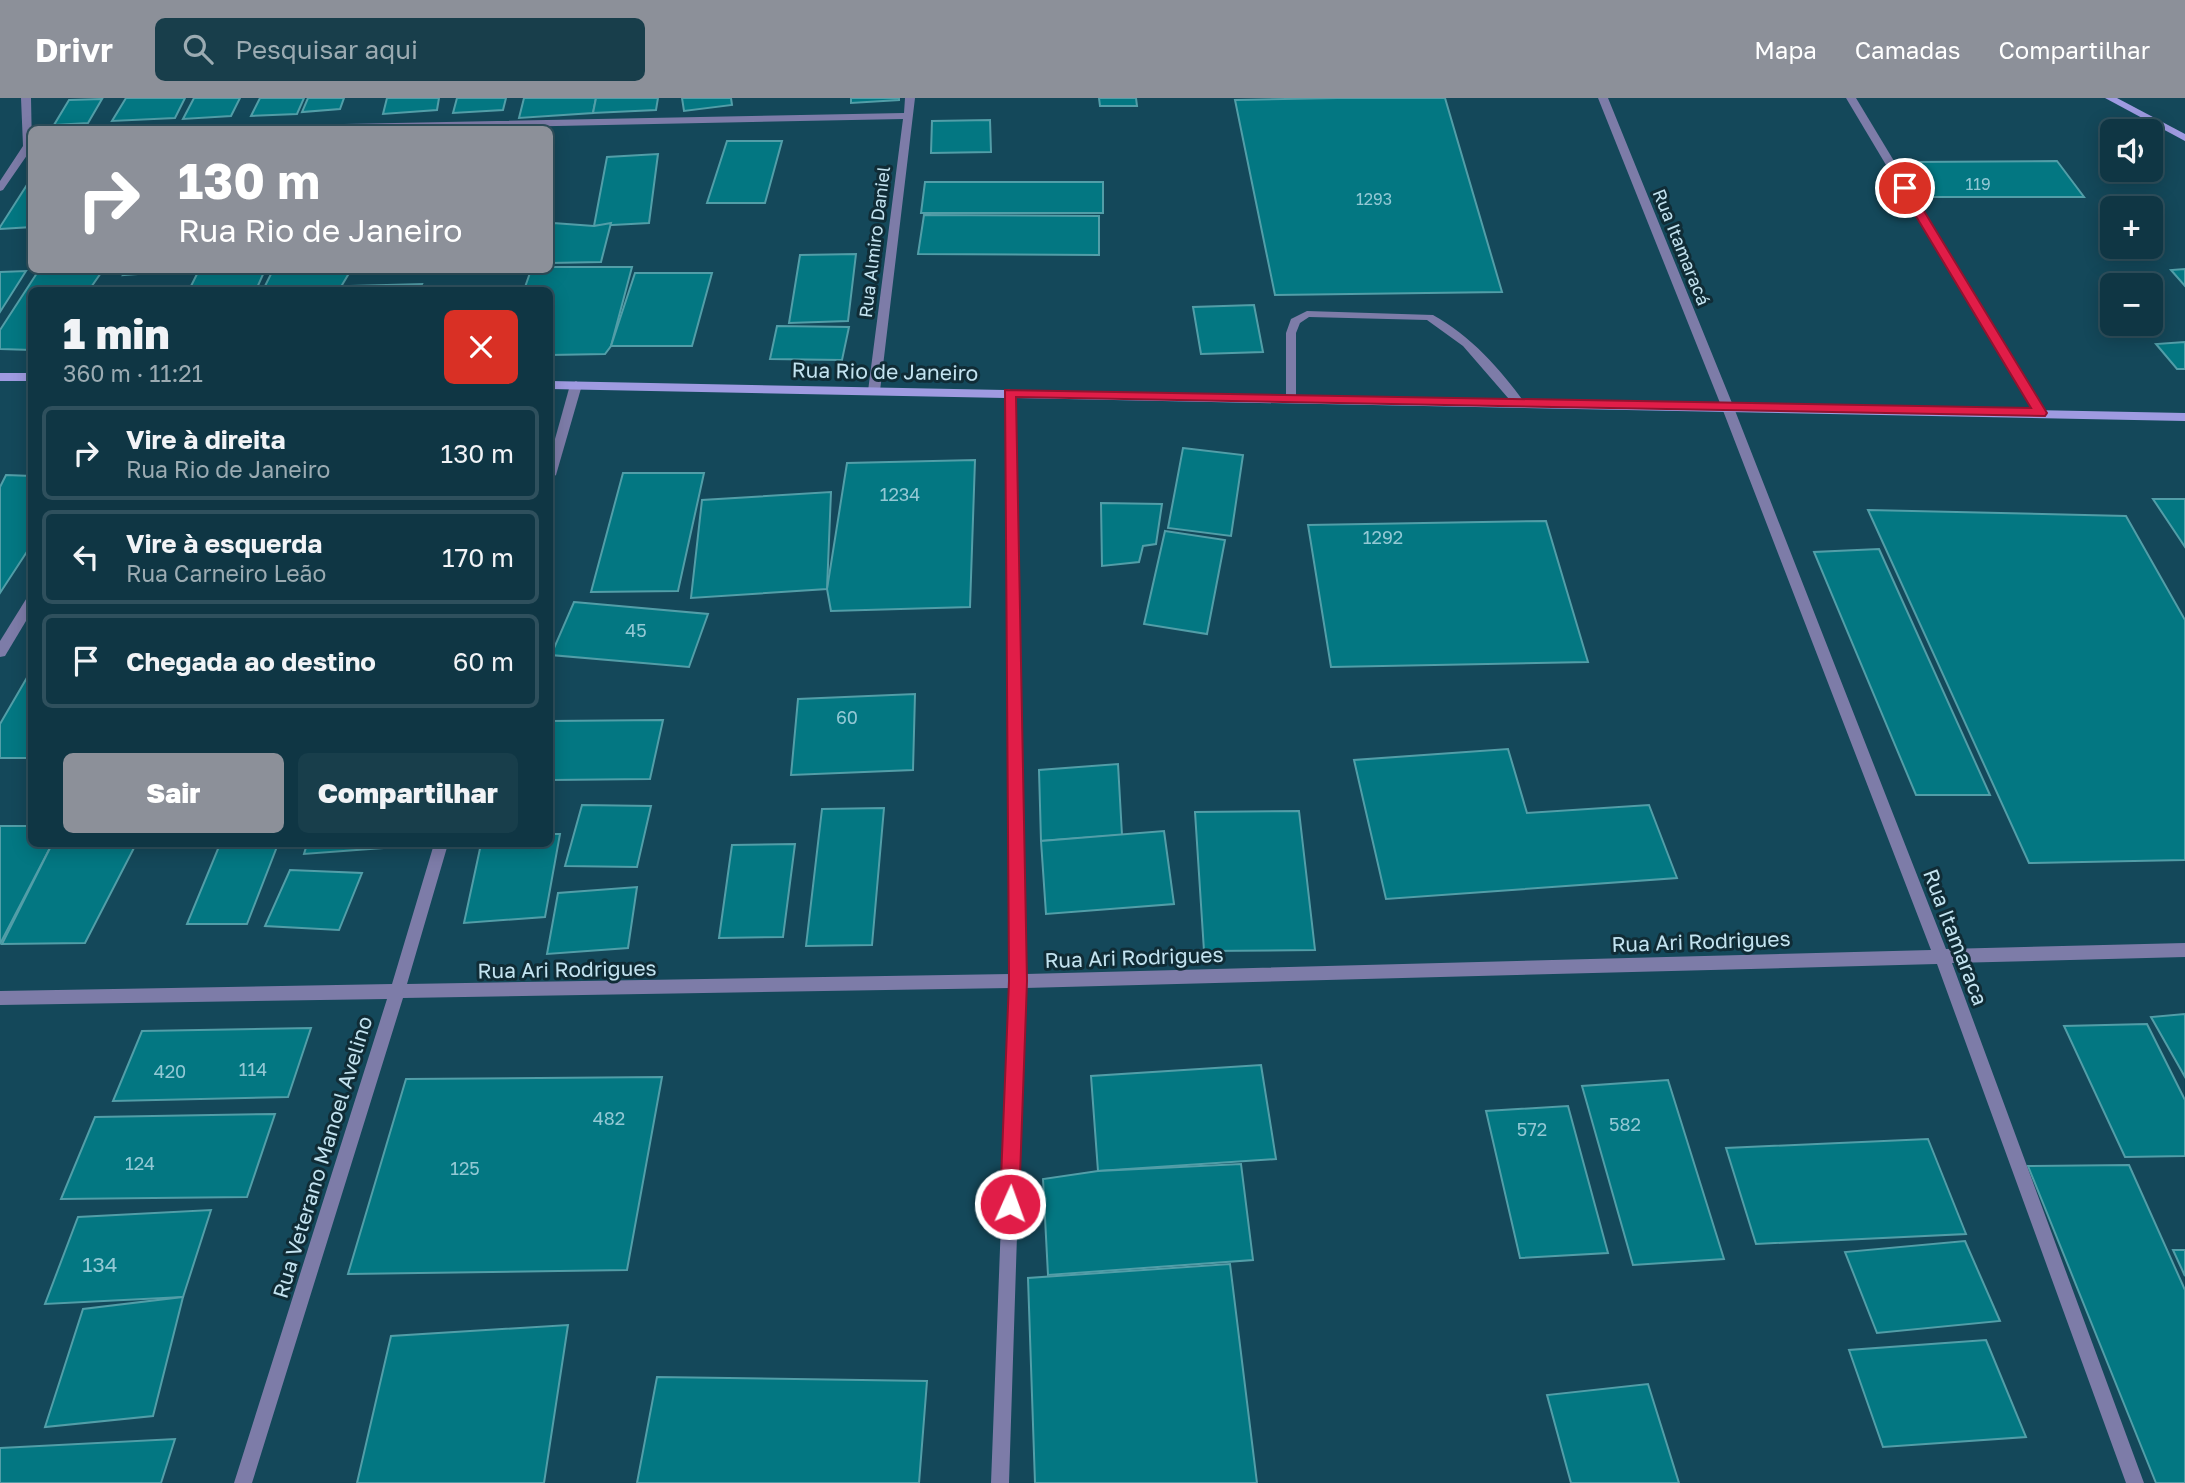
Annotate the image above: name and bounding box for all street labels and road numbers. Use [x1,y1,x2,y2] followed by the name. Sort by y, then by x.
[854,165,894,319] street label: Rua Almiro Daniel
[1649,186,1715,308] street label: Rua Itamaracá
[791,356,979,386] street label: Rua Rio de Janeiro
[1918,865,1994,1009] street label: Rua Itamaraca
[1611,925,1791,957] street label: Rua Ari Rodrigues
[1044,941,1224,973] street label: Rua Ari Rodrigues
[477,954,657,984] street label: Rua Ari Rodrigues
[267,1013,377,1301] street label: Rua Veterano Manoel Avelino

